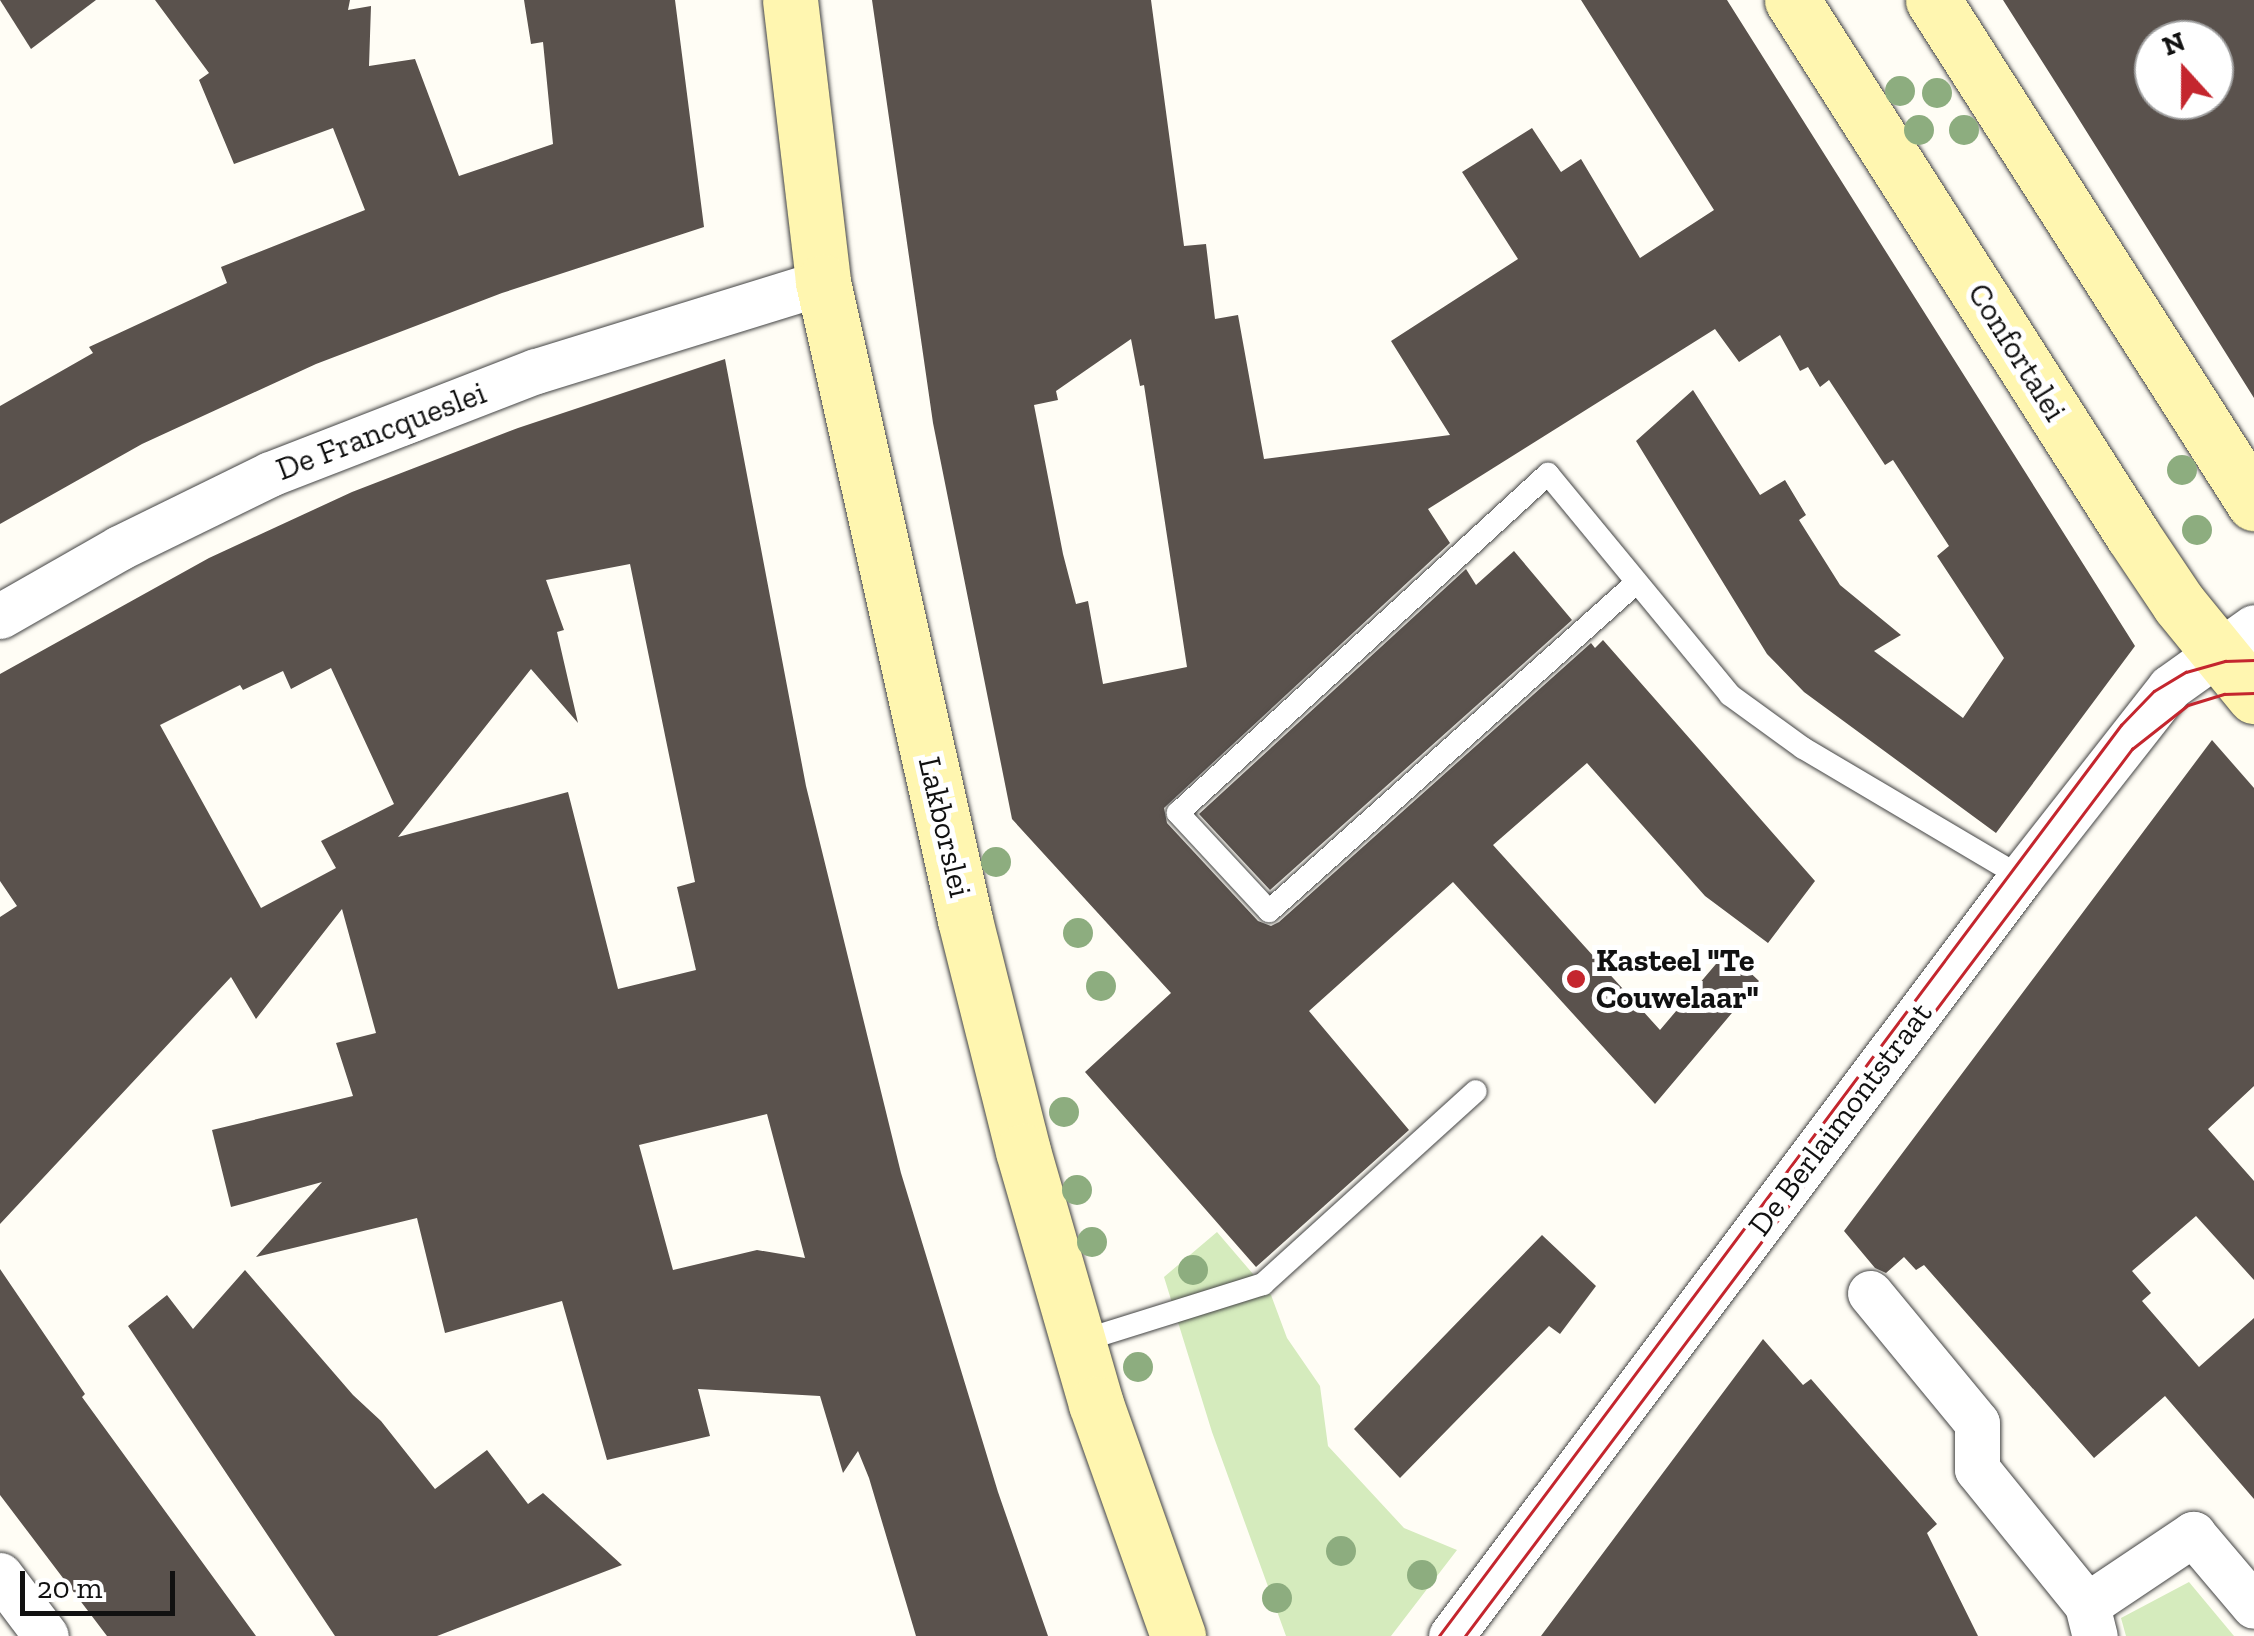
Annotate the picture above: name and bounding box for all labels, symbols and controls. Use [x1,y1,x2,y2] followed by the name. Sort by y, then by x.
[2134,20,2234,120] north arrow
[2158,24,2190,63] text: N
[1960,276,2074,428] street label: Confortalei
[271,373,491,489] street label: De Francqueslei
[910,753,980,901] street label: Lakborslei
[1596,942,1759,1017] place label: Kasteel "Te Couwelaar"
[1565,968,1587,990] marker: Kasteel "Te Couwelaar"
[1740,995,1940,1243] street label: De Berlaimontstraat
[25,1551,180,1613] scale bar
[37,1570,102,1606] text: 20 m

